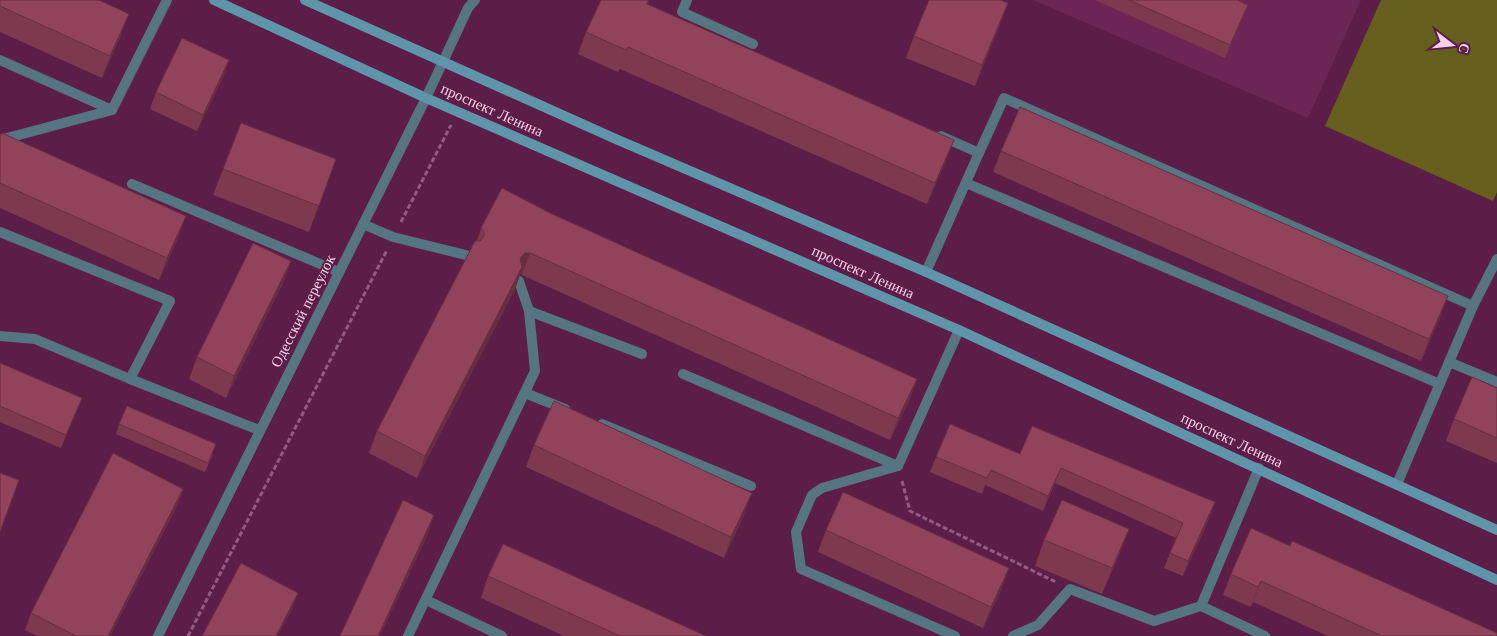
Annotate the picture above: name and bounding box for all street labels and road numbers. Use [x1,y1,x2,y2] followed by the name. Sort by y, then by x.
[438,78,547,141] street label: проспект Ленина
[809,240,918,303] street label: проспект Ленина
[266,251,339,370] street label: Одесский переулок
[1178,408,1286,472] street label: проспект Ленина

